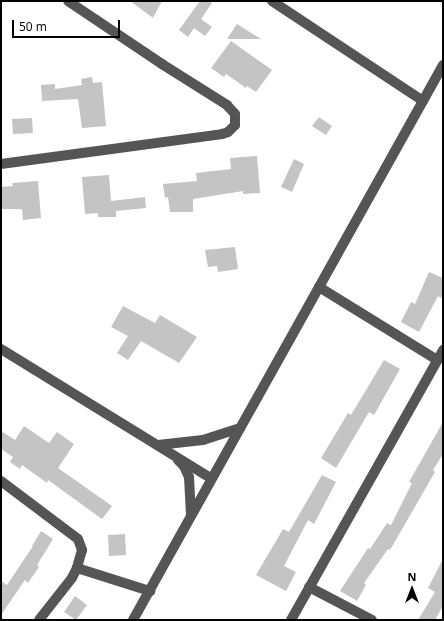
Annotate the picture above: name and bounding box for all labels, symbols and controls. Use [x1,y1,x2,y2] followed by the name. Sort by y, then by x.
[14,12,122,38] scale bar
[19,18,47,35] text: 50 m
[392,569,432,609] north arrow
[408,569,416,584] text: N

